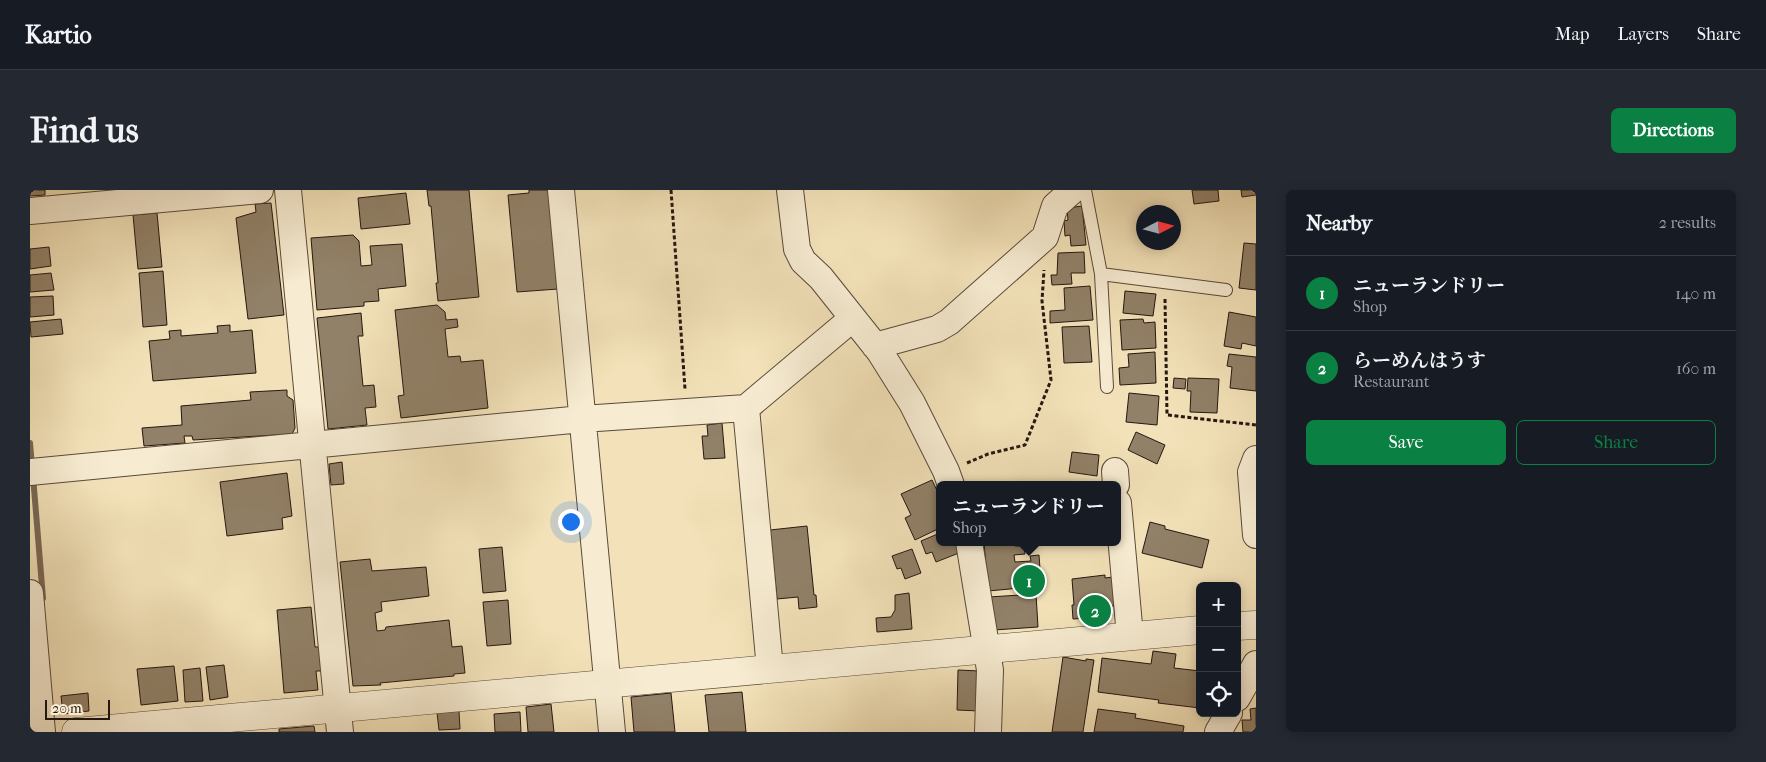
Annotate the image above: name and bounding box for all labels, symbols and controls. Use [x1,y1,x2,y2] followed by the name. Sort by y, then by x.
[25,21,92,49] text: Kartio
[1555,24,1589,45] text: Map
[1617,24,1669,45] text: Layers
[1697,24,1741,45] text: Share
[1611,108,1736,153] button: Directions
[30,110,139,151] text: Find us
[1136,205,1181,250] north arrow
[1306,211,1372,235] text: Nearby
[1659,213,1716,232] text: 2 results
[1353,275,1505,297] text: ニューランドリー
[1319,284,1325,303] text: 1
[1675,284,1716,303] text: 140 m
[1353,297,1387,316] text: Shop
[1353,350,1486,372] text: らーめんはうす
[1318,359,1326,378] text: 2
[1676,359,1716,378] text: 160 m
[1353,372,1429,391] text: Restaurant
[1306,420,1506,465] button: Save
[1516,420,1716,465] button: Share
[936,481,1121,546] popup
[952,496,1105,518] text: ニューランドリー
[558,509,584,535] your location
[952,518,986,537] text: Shop
[1013,562,1045,600] pin: 1
[1196,582,1241,717] map controls
[1196,582,1241,627] button: +
[1079,592,1111,630] pin: 2
[1196,627,1241,672] button: −
[1196,672,1241,717] button: locate
[45,697,110,720] scale bar
[52,700,82,717] text: 20 m

